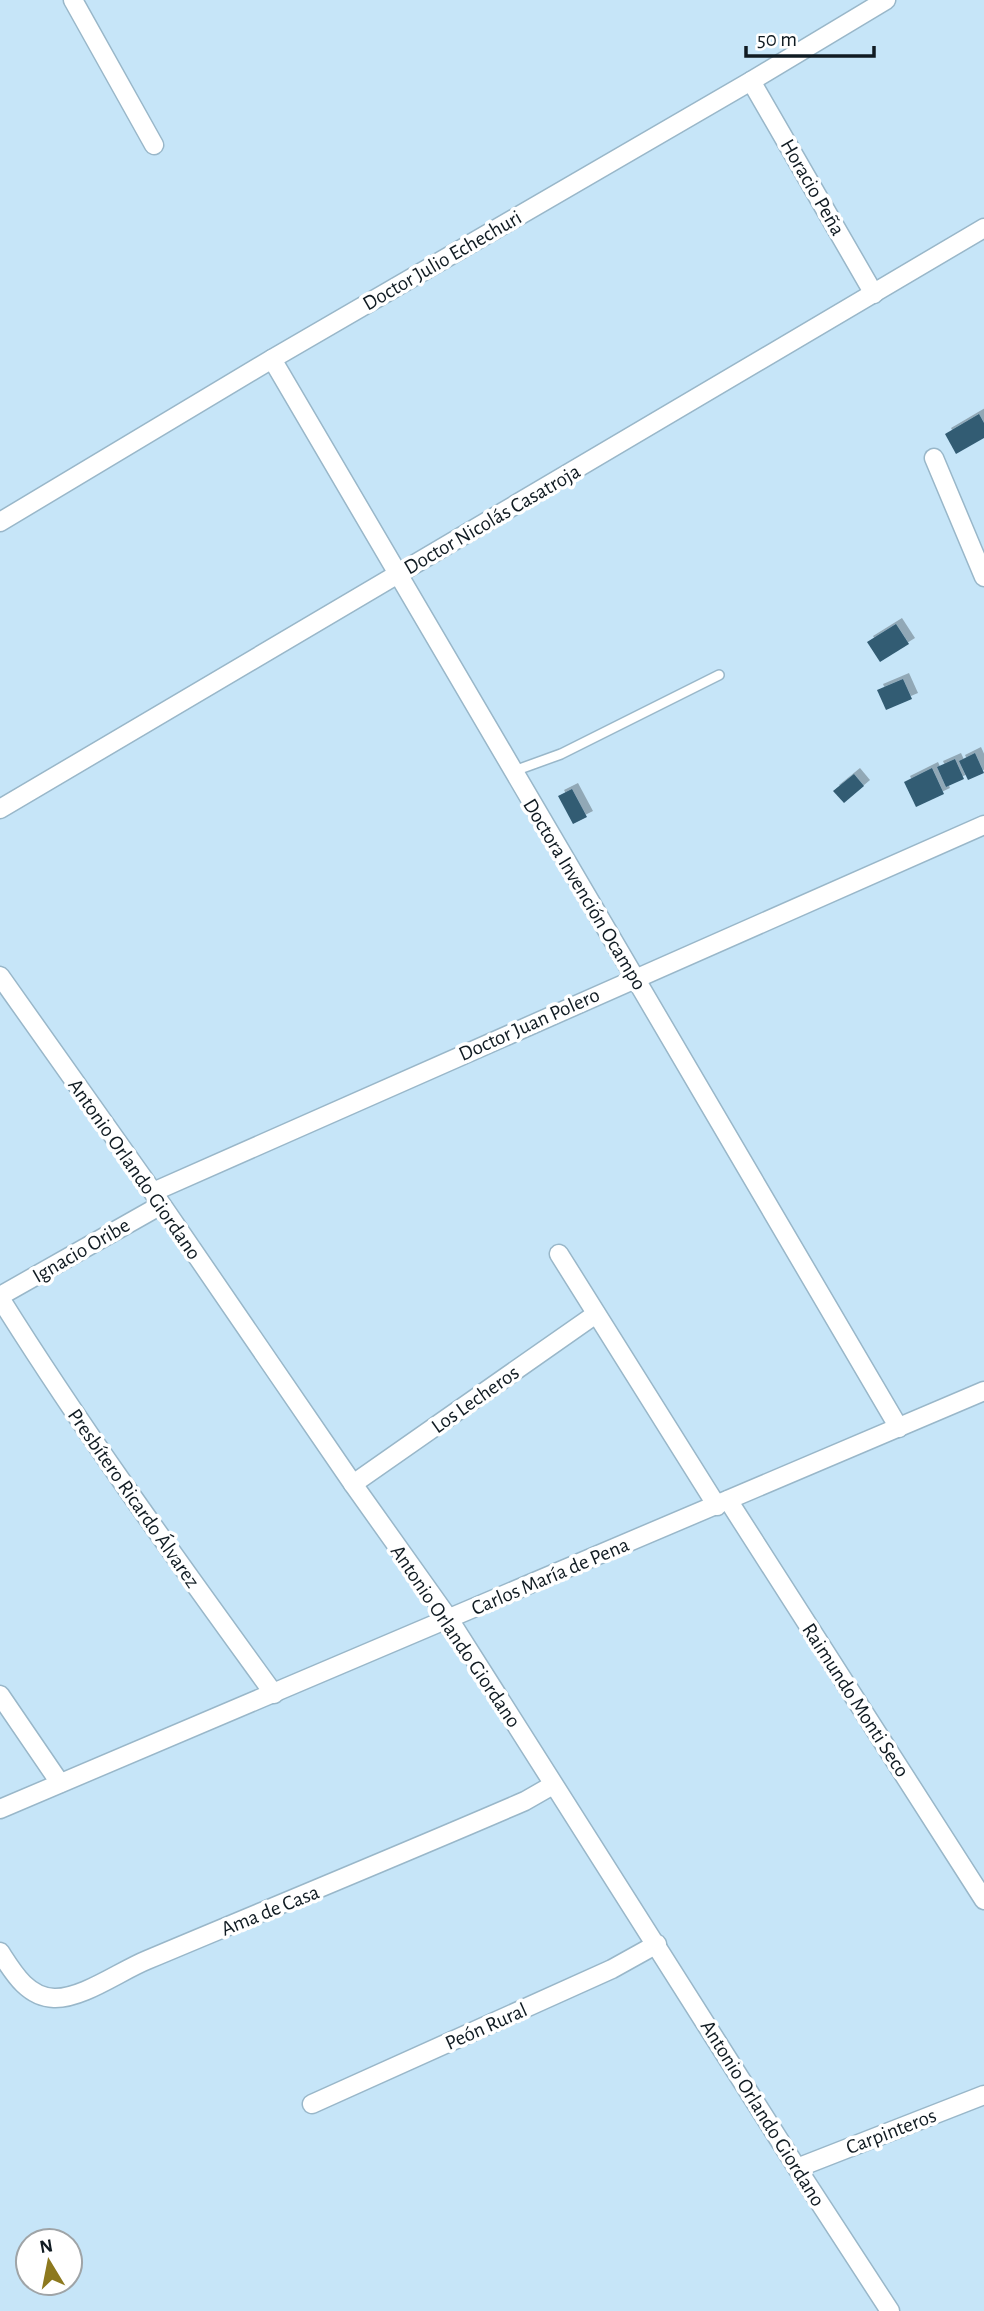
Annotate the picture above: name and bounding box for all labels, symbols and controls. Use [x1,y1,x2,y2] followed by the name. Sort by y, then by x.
[746,14,874,58] scale bar
[757,29,797,50] text: 50 m
[777,135,849,239] street label: Horacio Peña
[359,206,525,314] street label: Doctor Julio Echechuri
[400,460,584,578] street label: Doctor Nicolás Casatroja
[519,795,650,994] street label: Doctora Invención Ocampo
[456,984,603,1065] street label: Doctor Juan Polero
[64,1075,205,1264] street label: Antonio Orlando Giordano
[29,1214,133,1287] street label: Ignacio Oribe
[428,1362,523,1437] street label: Los Lecheros
[64,1404,205,1592] street label: Presbítero Ricardo Álvarez
[468,1534,632,1619] street label: Carlos María de Pena
[387,1541,524,1731] street label: Antonio Orlando Giordano
[798,1620,913,1781] street label: Raimundo Monti Seco
[218,1881,323,1940] street label: Ama de Casa
[442,1999,530,2054] street label: Peón Rural
[697,2016,829,2210] street label: Antonio Orlando Giordano
[843,2105,939,2158] street label: Carpinteros
[14,2227,84,2297] north arrow
[38,2236,54,2257] text: N

